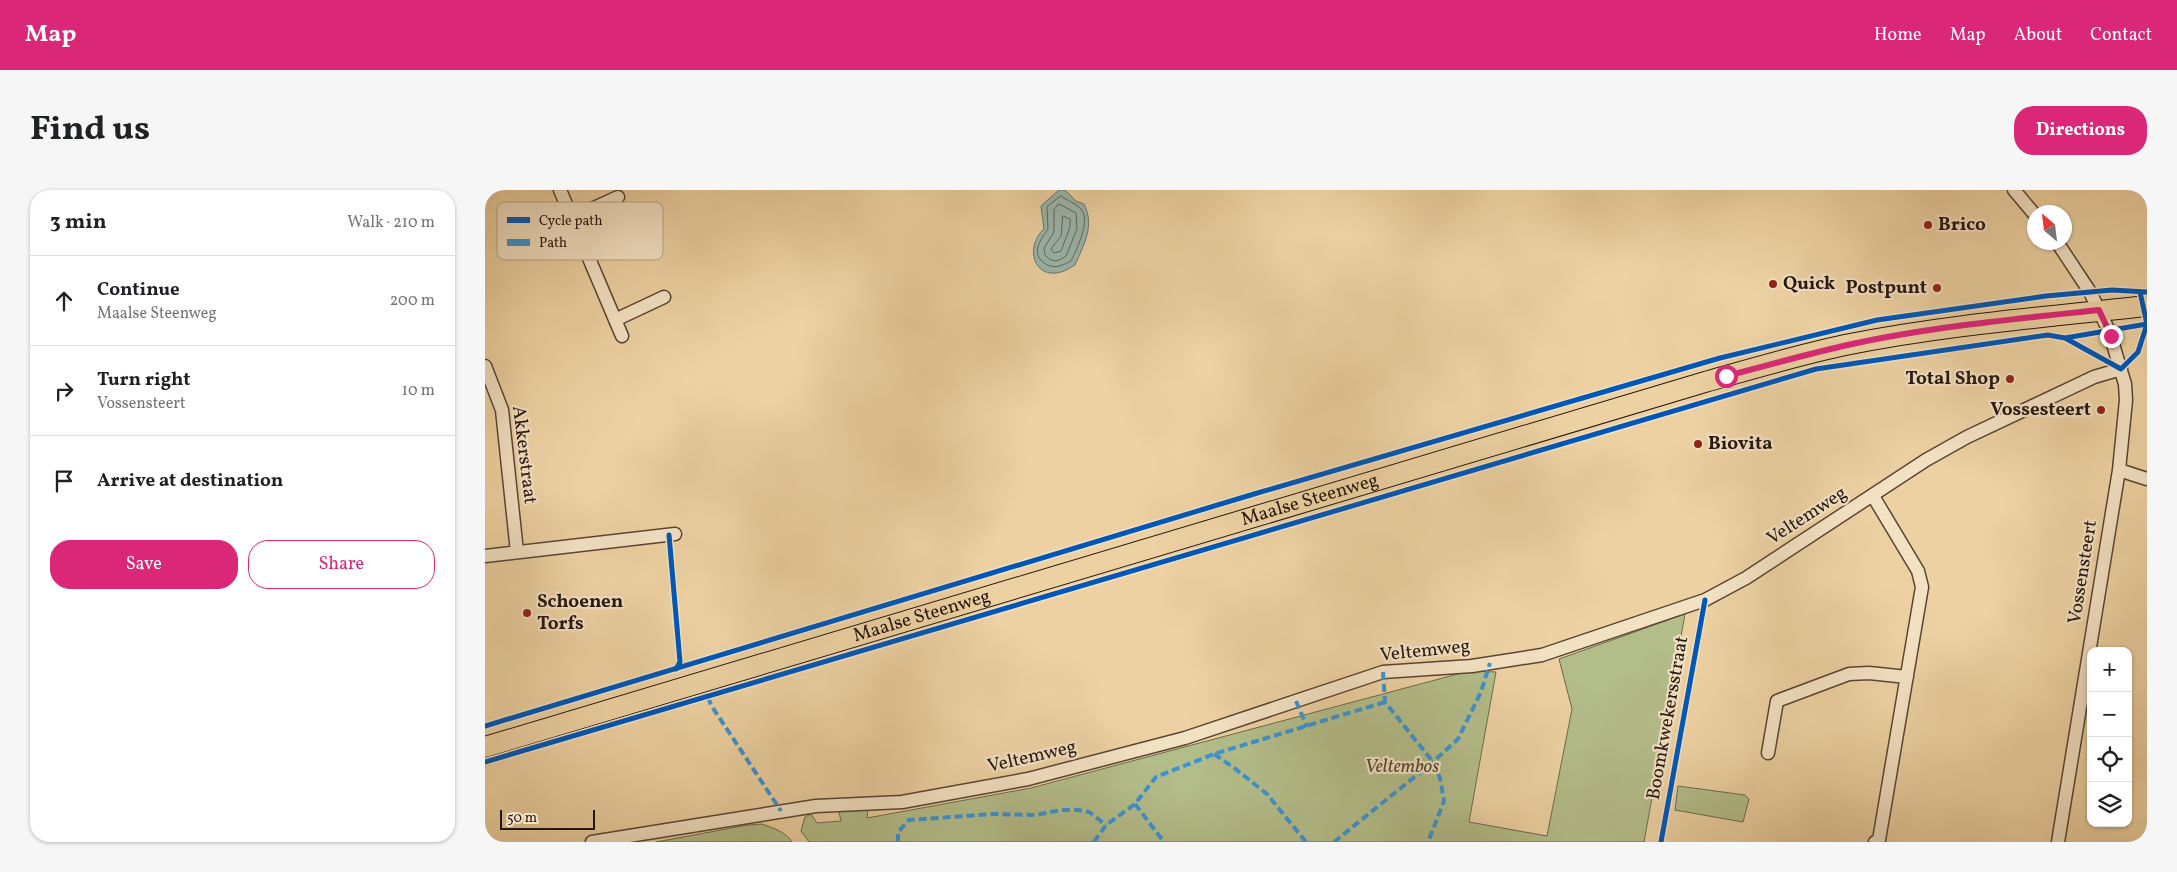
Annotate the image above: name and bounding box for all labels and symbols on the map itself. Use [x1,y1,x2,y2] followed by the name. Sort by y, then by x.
[497,202,663,260] legend
[2027,205,2072,250] north arrow
[539,212,603,231] text: Cycle path
[1938,212,1986,238] place label: Brico
[1922,219,1934,231] marker: Brico
[539,234,567,253] text: Path
[1783,271,1836,297] place label: Quick
[1846,275,1927,301] place label: Postpunt
[1767,278,1779,290] marker: Quick
[1931,282,1943,294] marker: Postpunt
[2100,325,2123,348] route end
[1715,365,1738,388] route start
[1905,366,2000,392] place label: Total Shop
[2004,373,2016,385] marker: Total Shop
[1990,397,2091,423] place label: Vossesteert
[505,404,543,506] street label: Akkerstraat
[2095,404,2107,416] marker: Vossesteert
[1708,431,1773,457] place label: Biovita
[1692,438,1704,450] marker: Biovita
[1238,467,1382,533] street label: Maalse Steenweg
[1762,480,1852,552] street label: Veltemweg
[2062,518,2104,626] street label: Vossensteert
[850,583,994,649] street label: Maalse Steenweg
[537,589,623,637] place label: Schoenen Torfs
[521,607,533,619] marker: Schoenen Torfs
[1379,633,1471,669] street label: Veltemweg
[1641,634,1695,802] street label: Boomkwekersstraat
[985,734,1079,780] street label: Veltemweg
[1365,754,1439,780] park label: Veltembos
[500,807,595,830] scale bar

